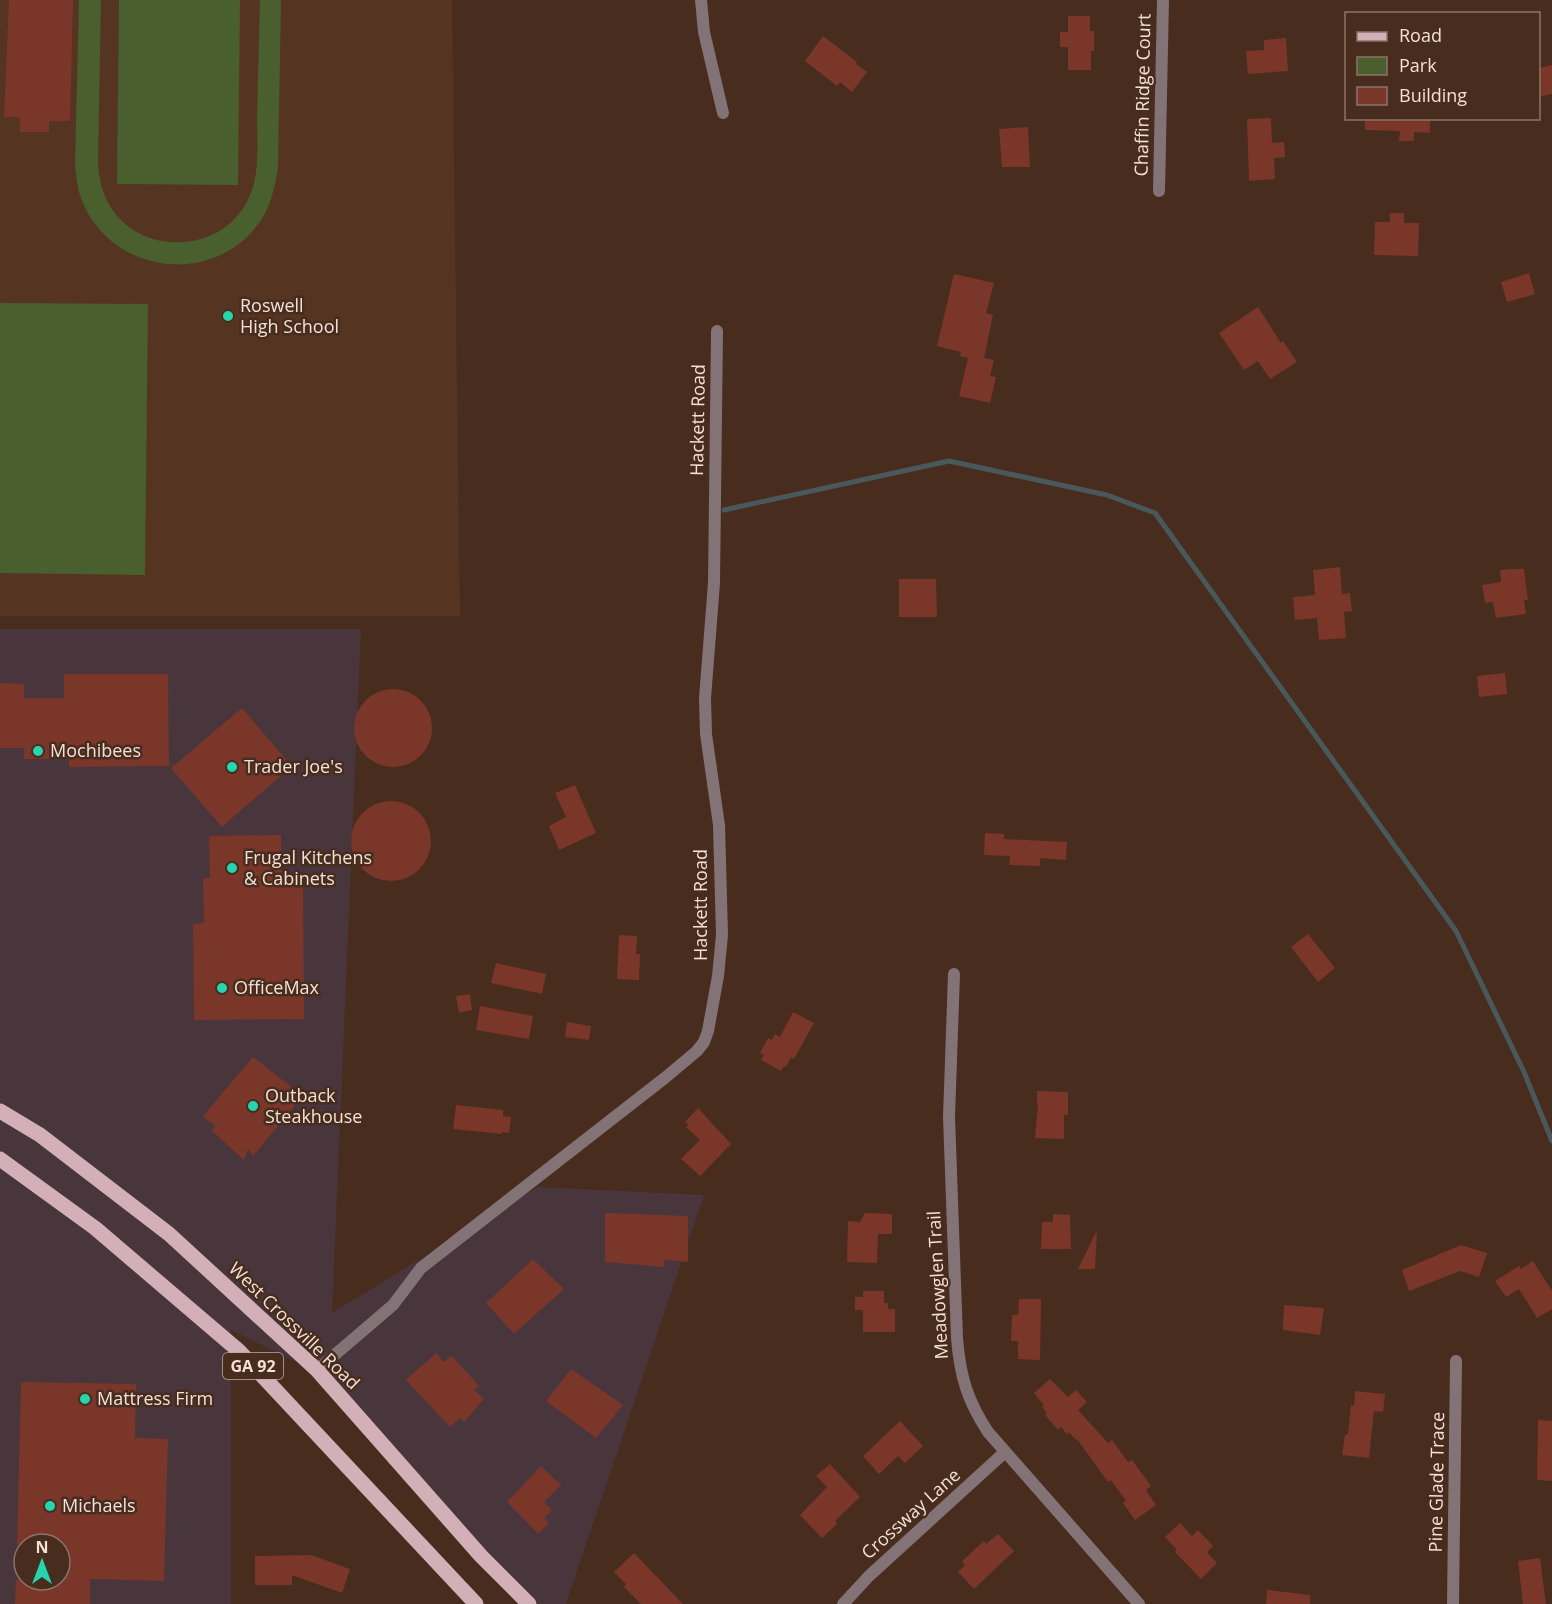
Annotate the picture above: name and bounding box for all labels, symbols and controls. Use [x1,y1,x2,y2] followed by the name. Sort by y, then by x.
[1345,12,1540,120] legend
[1129,13,1155,177] street label: Chaffin Ridge Court
[1399,23,1442,47] text: Road
[1399,53,1437,77] text: Park
[1399,83,1467,107] text: Building
[240,293,339,338] place label: Roswell High School
[221,309,235,323] marker: Roswell High School
[684,364,710,476] street label: Hackett Road
[50,738,141,762] place label: Mochibees
[31,744,45,758] marker: Mochibees
[244,754,343,778] place label: Trader Joe's
[225,760,239,774] marker: Trader Joe's
[244,845,372,890] place label: Frugal Kitchens & Cabinets
[688,849,712,961] street label: Hackett Road
[225,861,239,875] marker: Frugal Kitchens & Cabinets
[234,975,320,999] place label: OfficeMax
[215,981,229,995] marker: OfficeMax
[265,1083,362,1128] place label: Outback Steakhouse
[246,1099,260,1113] marker: Outback Steakhouse
[921,1210,953,1360] street label: Meadowglen Trail
[224,1256,365,1394] street label: West Crossville Road
[223,1353,283,1379] road number: GA 92
[97,1386,213,1410] place label: Mattress Firm
[78,1392,92,1406] marker: Mattress Firm
[1423,1411,1449,1552] street label: Pine Glade Trace
[856,1463,965,1564] street label: Crossway Lane
[62,1493,136,1517] place label: Michaels
[43,1499,57,1513] marker: Michaels
[12,1532,72,1592] north arrow
[35,1536,49,1558] text: N

